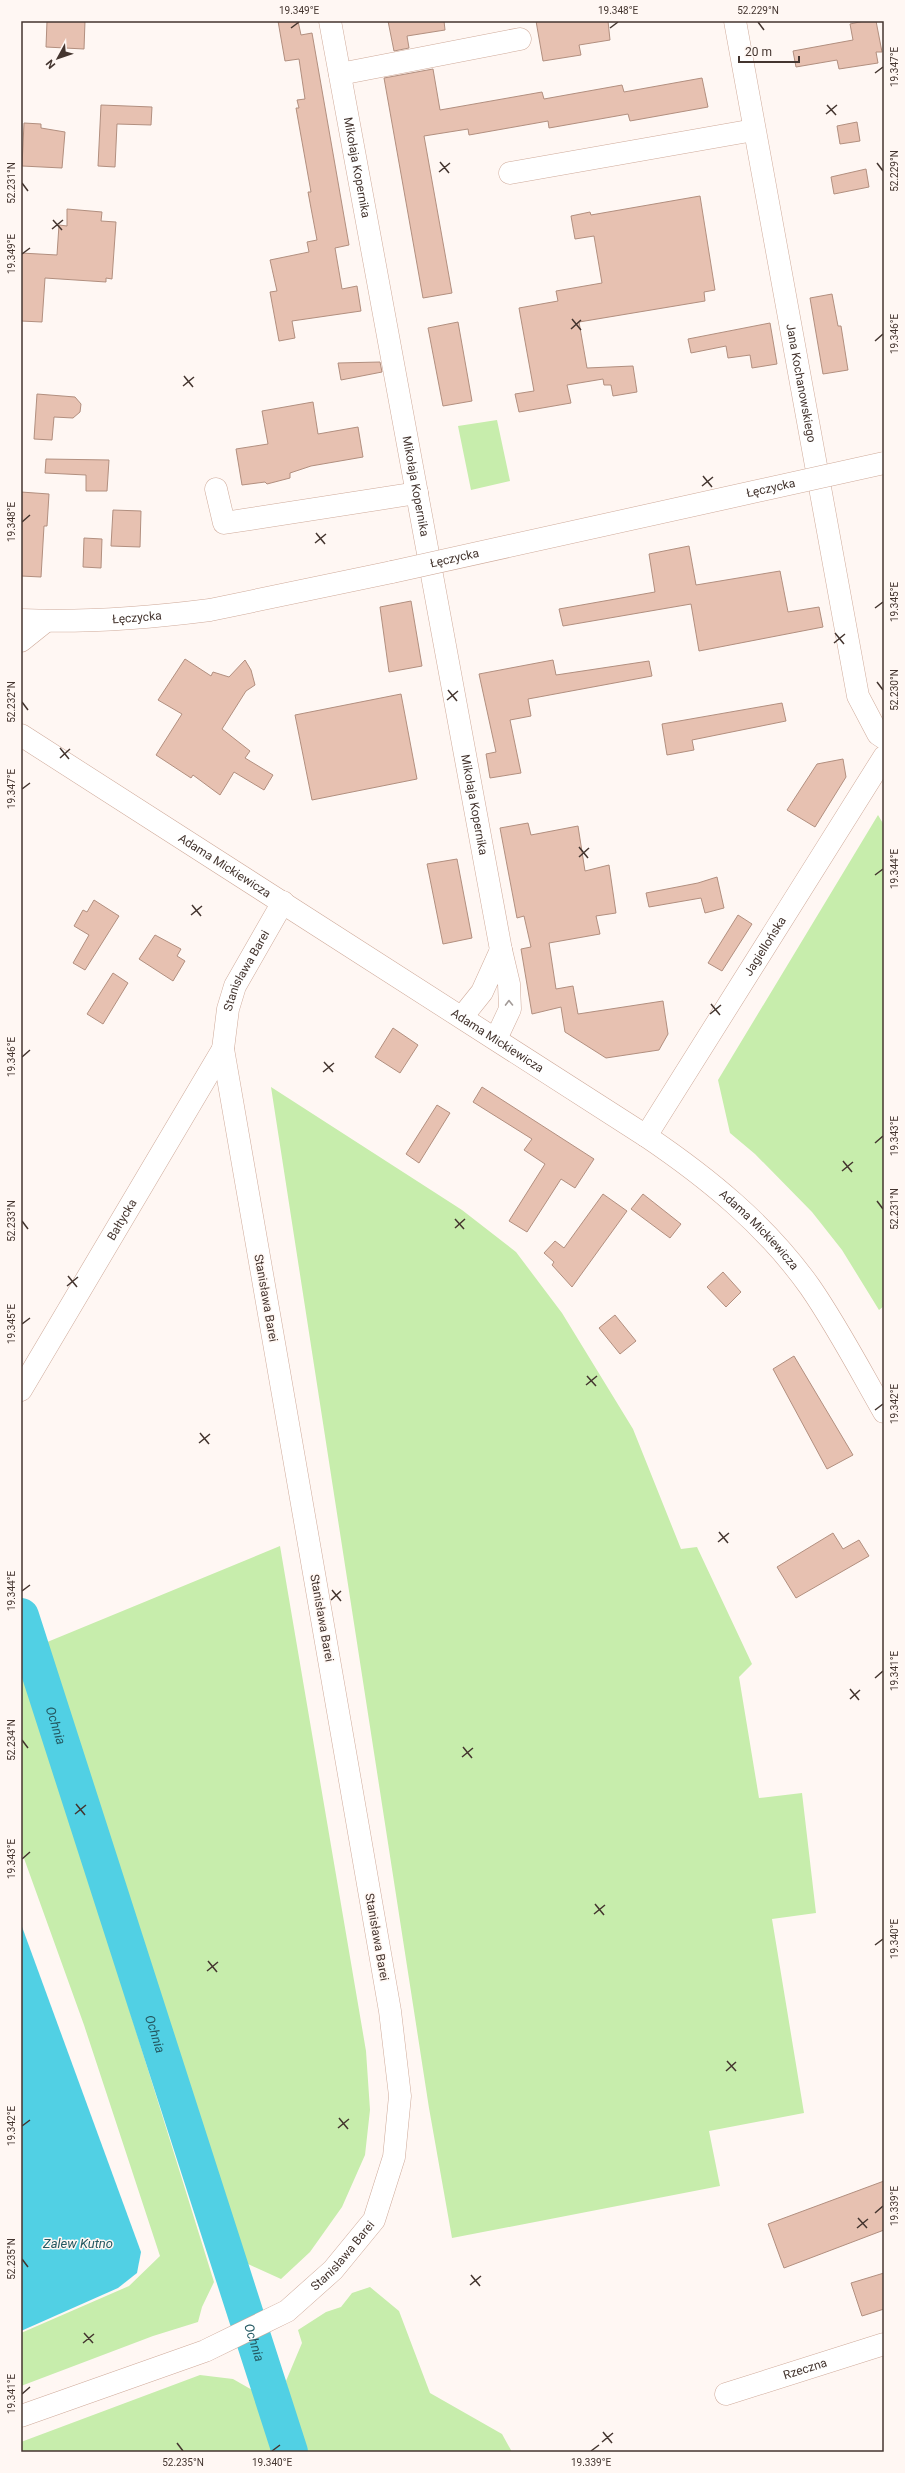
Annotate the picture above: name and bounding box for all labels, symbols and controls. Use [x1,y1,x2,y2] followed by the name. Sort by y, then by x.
[279,5,319,16] text: 19.349°E
[598,5,638,16] text: 19.348°E
[737,5,779,16] text: 52.229°N
[38,38,78,78] north arrow
[739,38,799,64] scale bar
[745,45,772,59] text: 20 m
[889,47,900,87] text: 19.347°E
[43,57,58,71] text: N
[341,116,373,219] street label: Mikołaja Kopernika
[889,150,900,192] text: 52.229°N
[6,162,17,204] text: 52.231°N
[6,234,17,274] text: 19.349°E
[889,314,900,354] text: 19.346°E
[783,322,819,444] street label: Jana Kochanowskiego
[399,435,432,538] street label: Mikołaja Kopernika
[745,476,797,500] street label: Łęczycka
[6,502,17,542] text: 19.348°E
[429,546,480,570] street label: Łęczycka
[889,582,900,622] text: 19.345°E
[112,609,162,626] street label: Łęczycka
[889,669,900,711] text: 52.230°N
[6,681,17,723] text: 52.232°N
[458,753,490,856] street label: Mikołaja Kopernika
[6,769,17,809] text: 19.347°E
[176,831,273,900] street label: Adama Mickiewicza
[889,849,900,889] text: 19.344°E
[741,914,789,979] street label: Jagiellońska
[221,928,272,1013] street label: Stanisława Barei
[505,1000,514,1006] one-way arrow
[449,1006,546,1075] street label: Adama Mickiewicza
[6,1037,17,1077] text: 19.346°E
[889,1116,900,1156] text: 19.343°E
[717,1187,802,1273] street label: Adama Mickiewicza
[889,1188,900,1230] text: 52.231°N
[104,1196,140,1243] street label: Bałtycka
[6,1200,17,1242] text: 52.233°N
[251,1253,281,1343] street label: Stanisława Barei
[6,1304,17,1344] text: 19.345°E
[889,1384,900,1424] text: 19.342°E
[6,1571,17,1611] text: 19.344°E
[307,1573,337,1663] street label: Stanisława Barei
[889,1651,900,1691] text: 19.341°E
[43,1705,69,1747] water label: Ochnia
[6,1719,17,1761] text: 52.234°N
[6,1839,17,1879] text: 19.343°E
[362,1892,392,1982] street label: Stanisława Barei
[889,1919,900,1959] text: 19.340°E
[142,2013,169,2055] water label: Ochnia
[6,2106,17,2146] text: 19.342°E
[889,2186,900,2226] text: 19.339°E
[308,2218,377,2294] street label: Stanisława Barei
[42,2236,113,2251] water label: Zalew Kutno
[6,2238,17,2280] text: 52.235°N
[242,2321,268,2363] water label: Ochnia
[782,2355,829,2382] street label: Rzeczna
[6,2374,17,2414] text: 19.341°E
[162,2457,204,2468] text: 52.235°N
[252,2457,292,2468] text: 19.340°E
[571,2457,611,2468] text: 19.339°E

